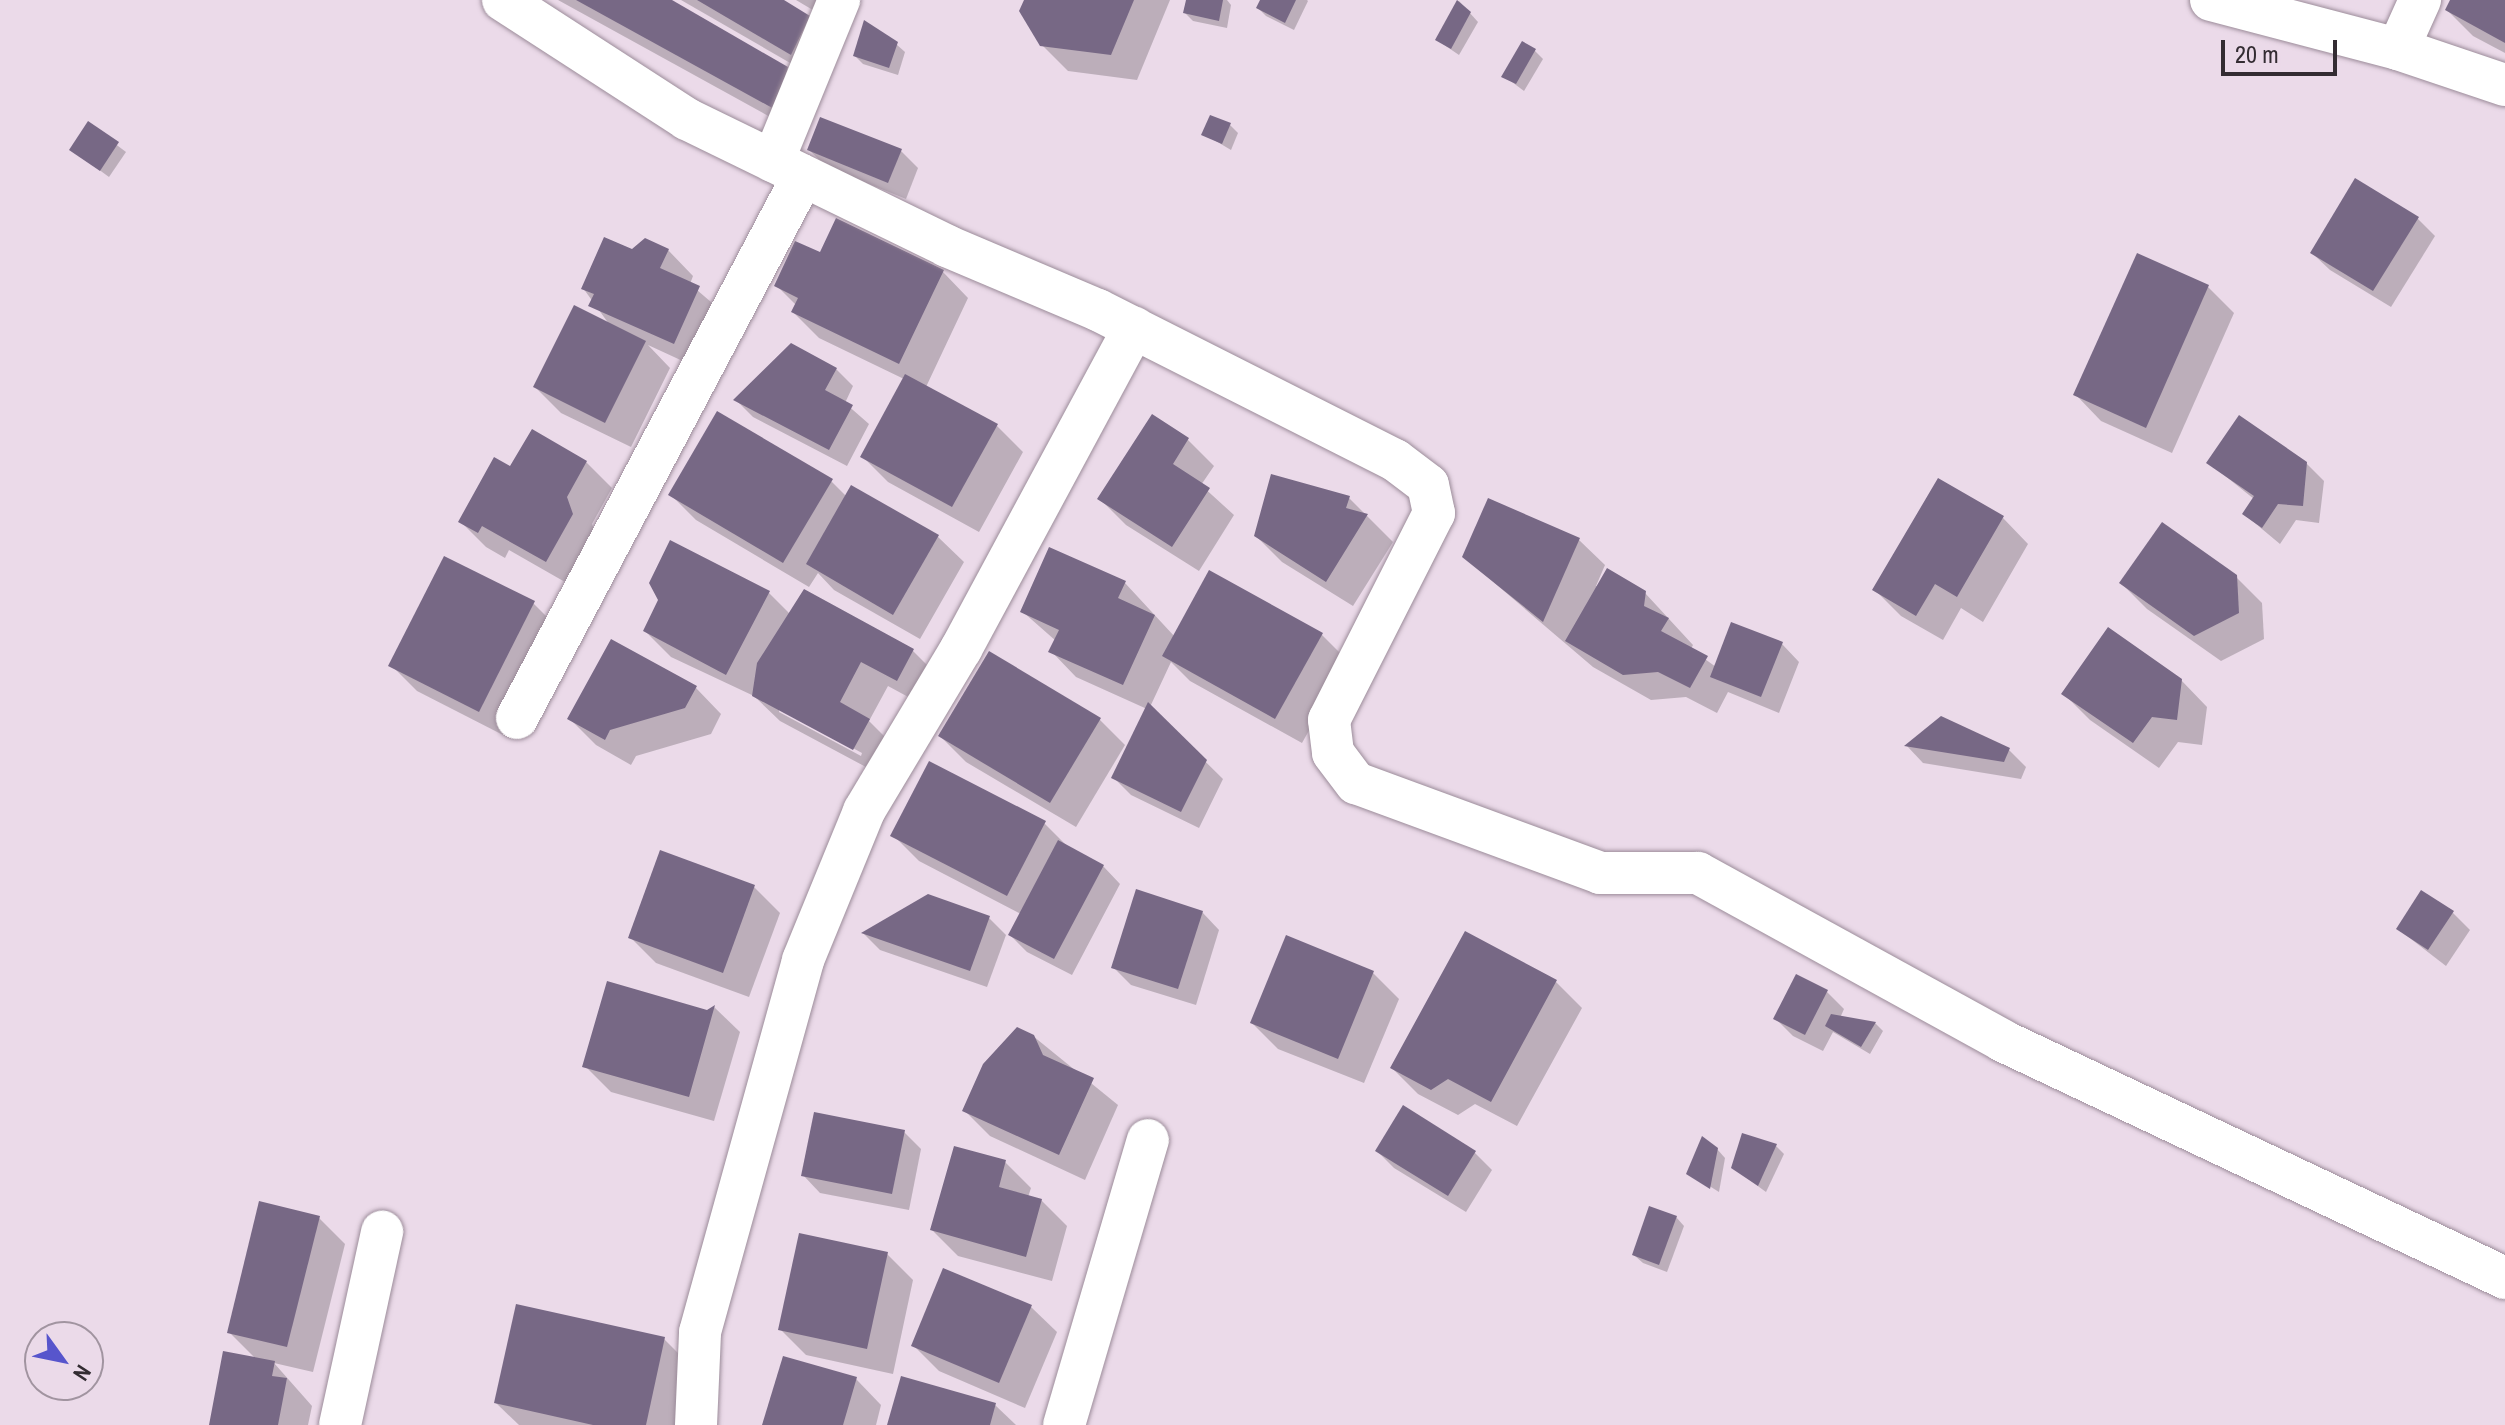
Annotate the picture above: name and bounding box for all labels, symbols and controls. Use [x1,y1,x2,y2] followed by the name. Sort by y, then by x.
[2225,24,2341,74] scale bar
[2235,38,2279,70] text: 20 m
[24,1321,104,1401] north arrow
[66,1359,99,1387] text: N

